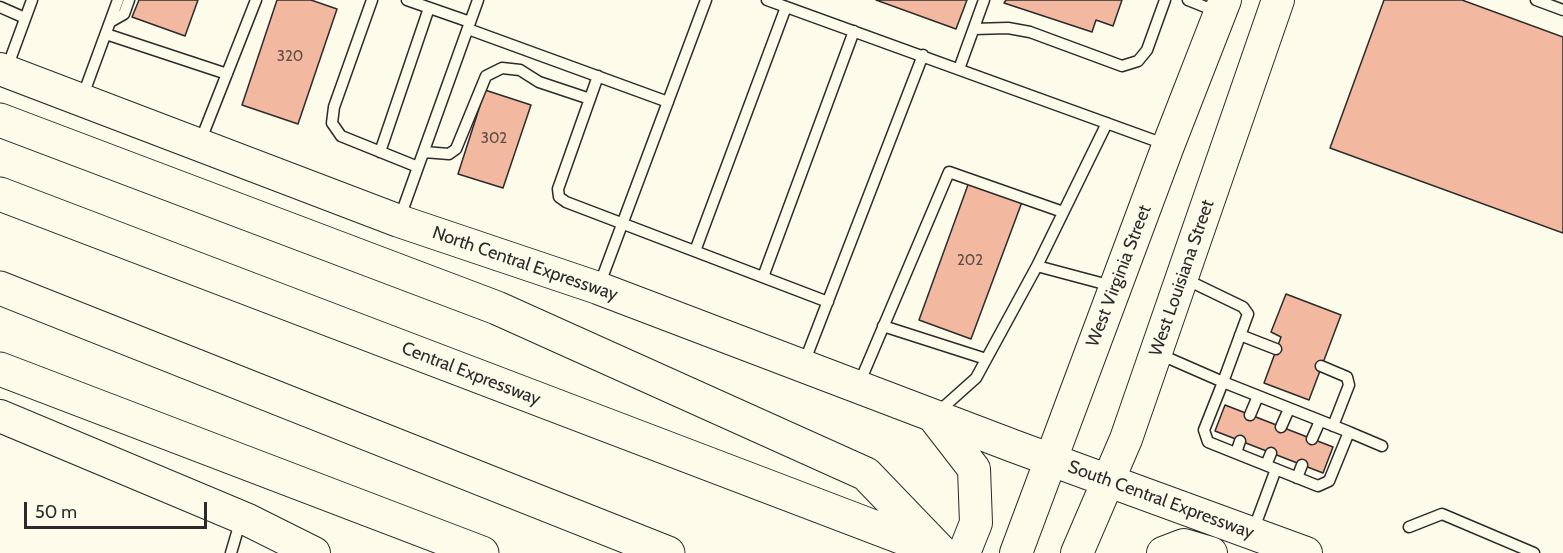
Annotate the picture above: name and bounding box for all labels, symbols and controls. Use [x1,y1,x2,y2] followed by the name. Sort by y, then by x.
[277,48,303,66] house number: 320
[481,130,507,148] house number: 302
[1145,197,1219,359] street label: West Louisiana Street
[1082,202,1156,350] street label: West Virginia Street
[429,222,621,306] street label: North Central Expressway
[957,252,983,270] house number: 202
[399,338,543,410] street label: Central Expressway
[1065,456,1257,544] street label: South Central Expressway
[27,490,210,528] scale bar
[35,501,77,523] text: 50 m

